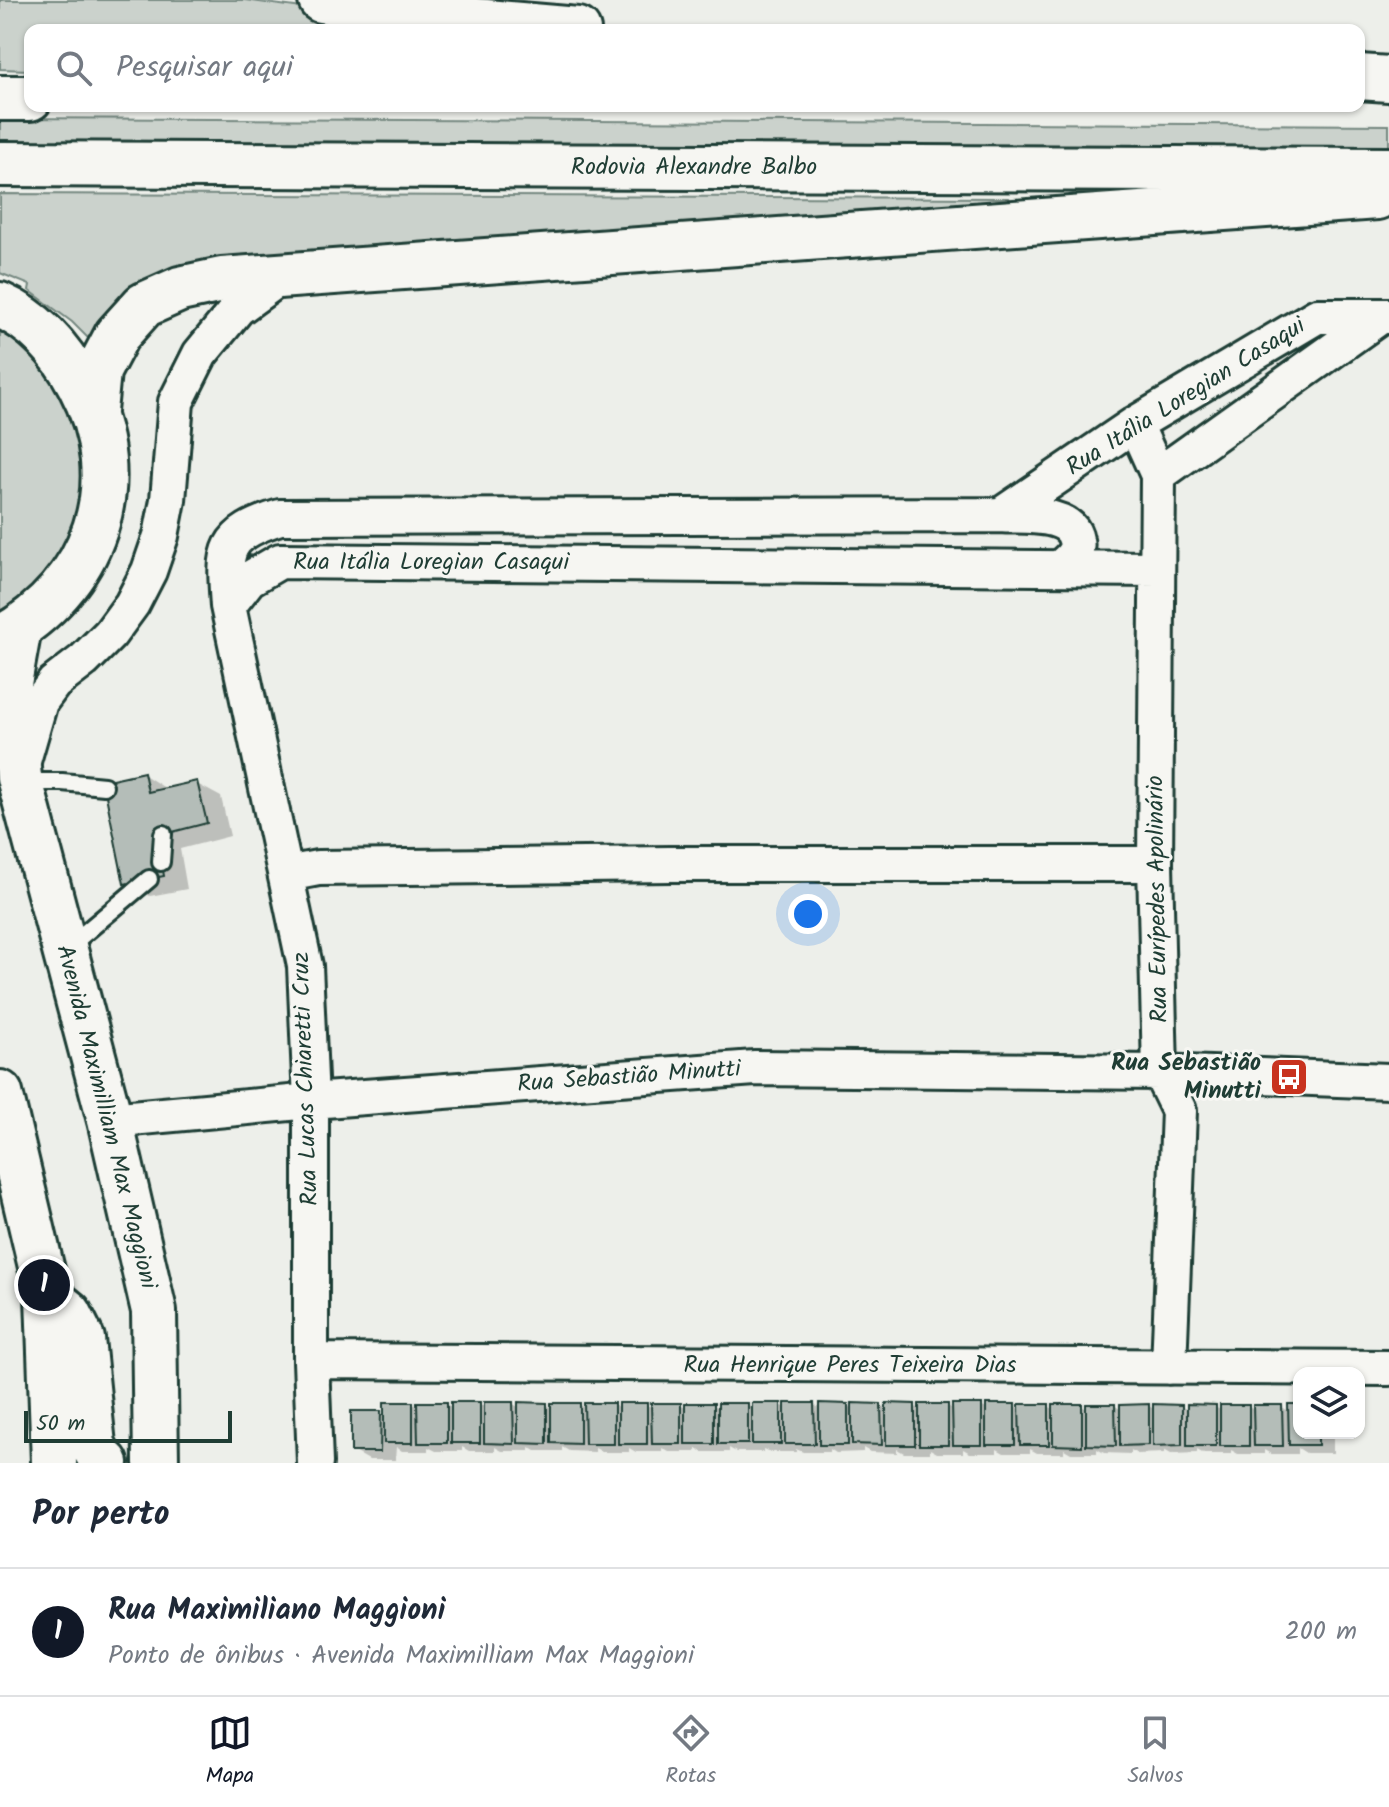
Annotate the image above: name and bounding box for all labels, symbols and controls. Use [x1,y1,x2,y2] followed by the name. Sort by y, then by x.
[24,24,1365,112] search box
[116,44,293,92] text: Pesquisar aqui
[52,46,96,90] icon: search
[571,148,817,187] street label: Rodovia Alexandre Balbo
[1059,307,1315,487] street label: Rua Itália Loregian Casaqui
[293,543,570,582] street label: Rua Itália Loregian Casaqui
[1136,775,1180,1023] street label: Rua Eurípedes Apolinário
[788,894,828,934] your location
[44,941,168,1294] street label: Avenida Maximilliam Max Maggioni
[282,951,330,1207] street label: Rua Lucas Chiaretti Cruz
[1111,1044,1262,1111] place label: Rua Sebastião Minutti
[516,1050,743,1104] street label: Rua Sebastião Minutti
[1268,1056,1310,1098] bus stop icon: Rua Sebastião Minutti
[18,1255,70,1315] pin: 1
[683,1346,1017,1385] street label: Rua Henrique Peres Teixeira Dias
[1293,1367,1365,1439] map controls
[1293,1367,1365,1439] button: layers
[24,1407,232,1443] scale bar
[36,1407,85,1442] text: 50 m
[32,1488,170,1542] text: Por perto
[108,1587,446,1635] text: Rua Maximiliano Maggioni
[54,1611,62,1653] text: 1
[1285,1611,1357,1653] text: 200 m
[108,1635,694,1677] text: Ponto de ônibus · Avenida Maximilliam Max Maggioni
[206,1711,254,1794] tab: Mapa
[665,1711,716,1794] tab: Rotas
[1127,1711,1183,1794] tab: Salvos

